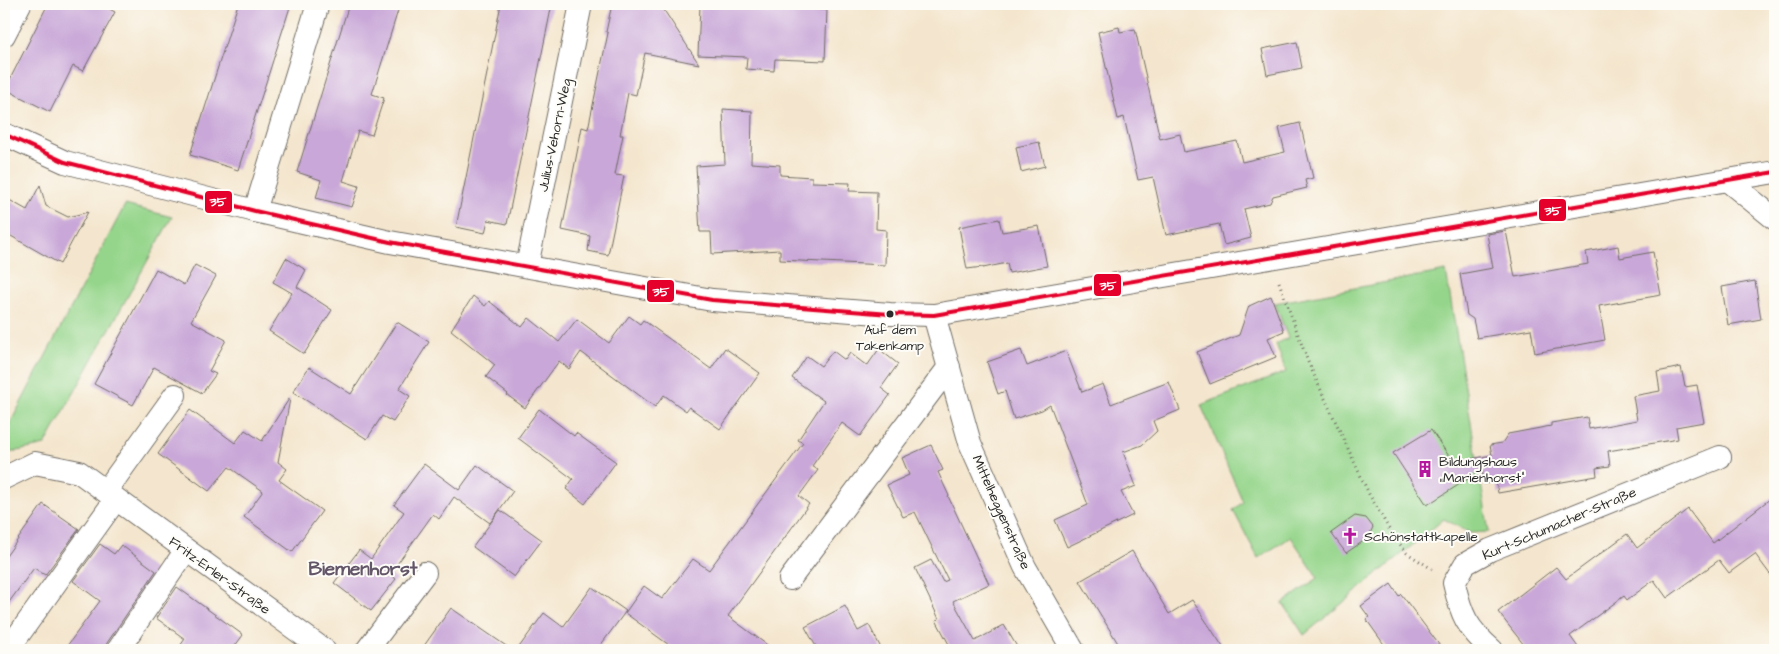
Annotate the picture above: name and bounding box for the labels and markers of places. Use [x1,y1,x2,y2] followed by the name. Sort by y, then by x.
[885,309,895,319] marker: Auf dem Takenkamp
[856,321,924,355] place label: Auf dem Takenkamp
[1439,452,1525,488] place label: Bildungshaus „Marienhorst“
[1415,459,1435,479] building icon: Bildungshaus „Marienhorst“
[1340,526,1360,546] church icon: Schönstattkapelle
[1364,527,1478,547] place label: Schönstattkapelle

